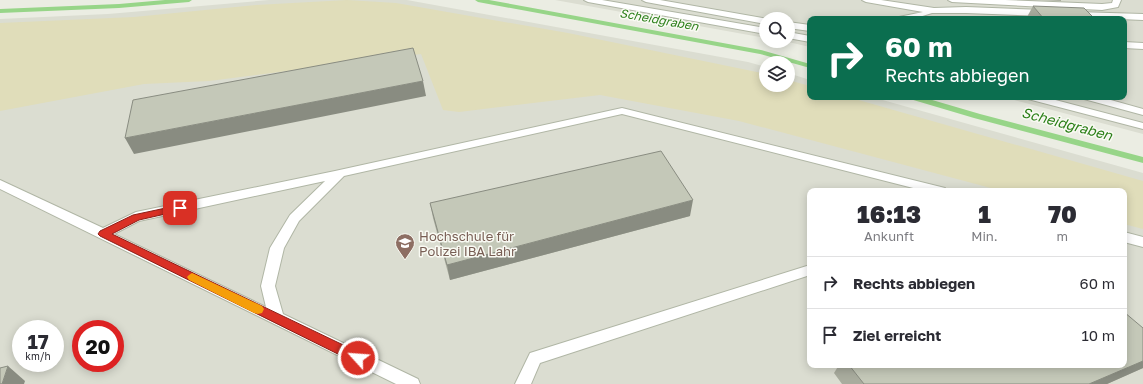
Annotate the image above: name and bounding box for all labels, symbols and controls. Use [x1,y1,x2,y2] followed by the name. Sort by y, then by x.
[619,5,700,34] water label: Scheidgraben
[759,12,795,92] map controls
[759,12,795,48] button: search
[885,30,952,63] text: 60 m
[819,32,871,84] icon: right
[759,56,795,92] button: layers
[885,64,1030,86] text: Rechts abbiegen
[1020,103,1116,144] water label: Scheidgraben
[163,191,197,225] pin
[169,197,191,219] icon: arrive
[857,199,921,228] text: 16:13
[978,199,991,228] text: 1
[1048,199,1077,228] text: 70
[419,228,516,259] place label: Hochschule für Polizei IBA Lahr
[864,228,914,244] text: Ankunft
[971,228,998,244] text: Min.
[1057,228,1068,244] text: m
[394,232,416,260] school or university icon: Hochschule für Polizei IBA Lahr
[819,272,841,294] icon: right
[853,274,975,292] text: Rechts abbiegen
[1080,274,1115,292] text: 60 m
[72,320,124,372] speed limit sign: 20
[819,324,841,346] icon: arrive
[853,326,941,344] text: Ziel erreicht
[1081,326,1115,344] text: 10 m
[27,329,49,353] text: 17
[337,337,379,379] position arrow
[25,350,51,362] text: km/h

